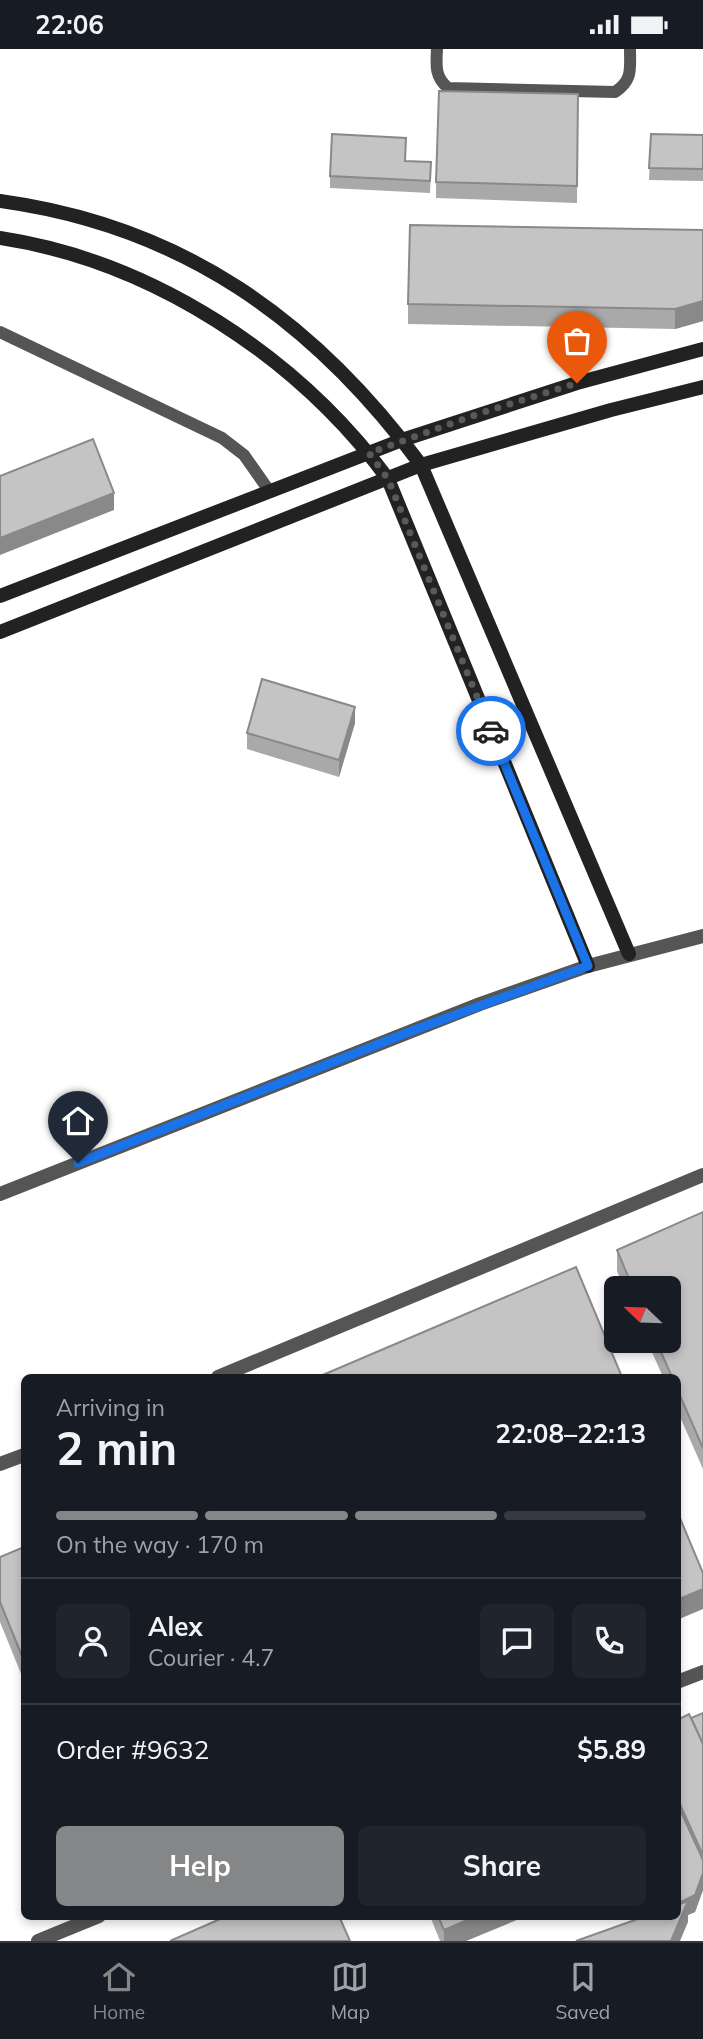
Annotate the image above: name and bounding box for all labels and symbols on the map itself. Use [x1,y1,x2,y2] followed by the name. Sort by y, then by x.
[547,311,607,383] pin
[456,696,526,766] courier
[48,1091,108,1163] pin
[604,1276,681,1353] north arrow

